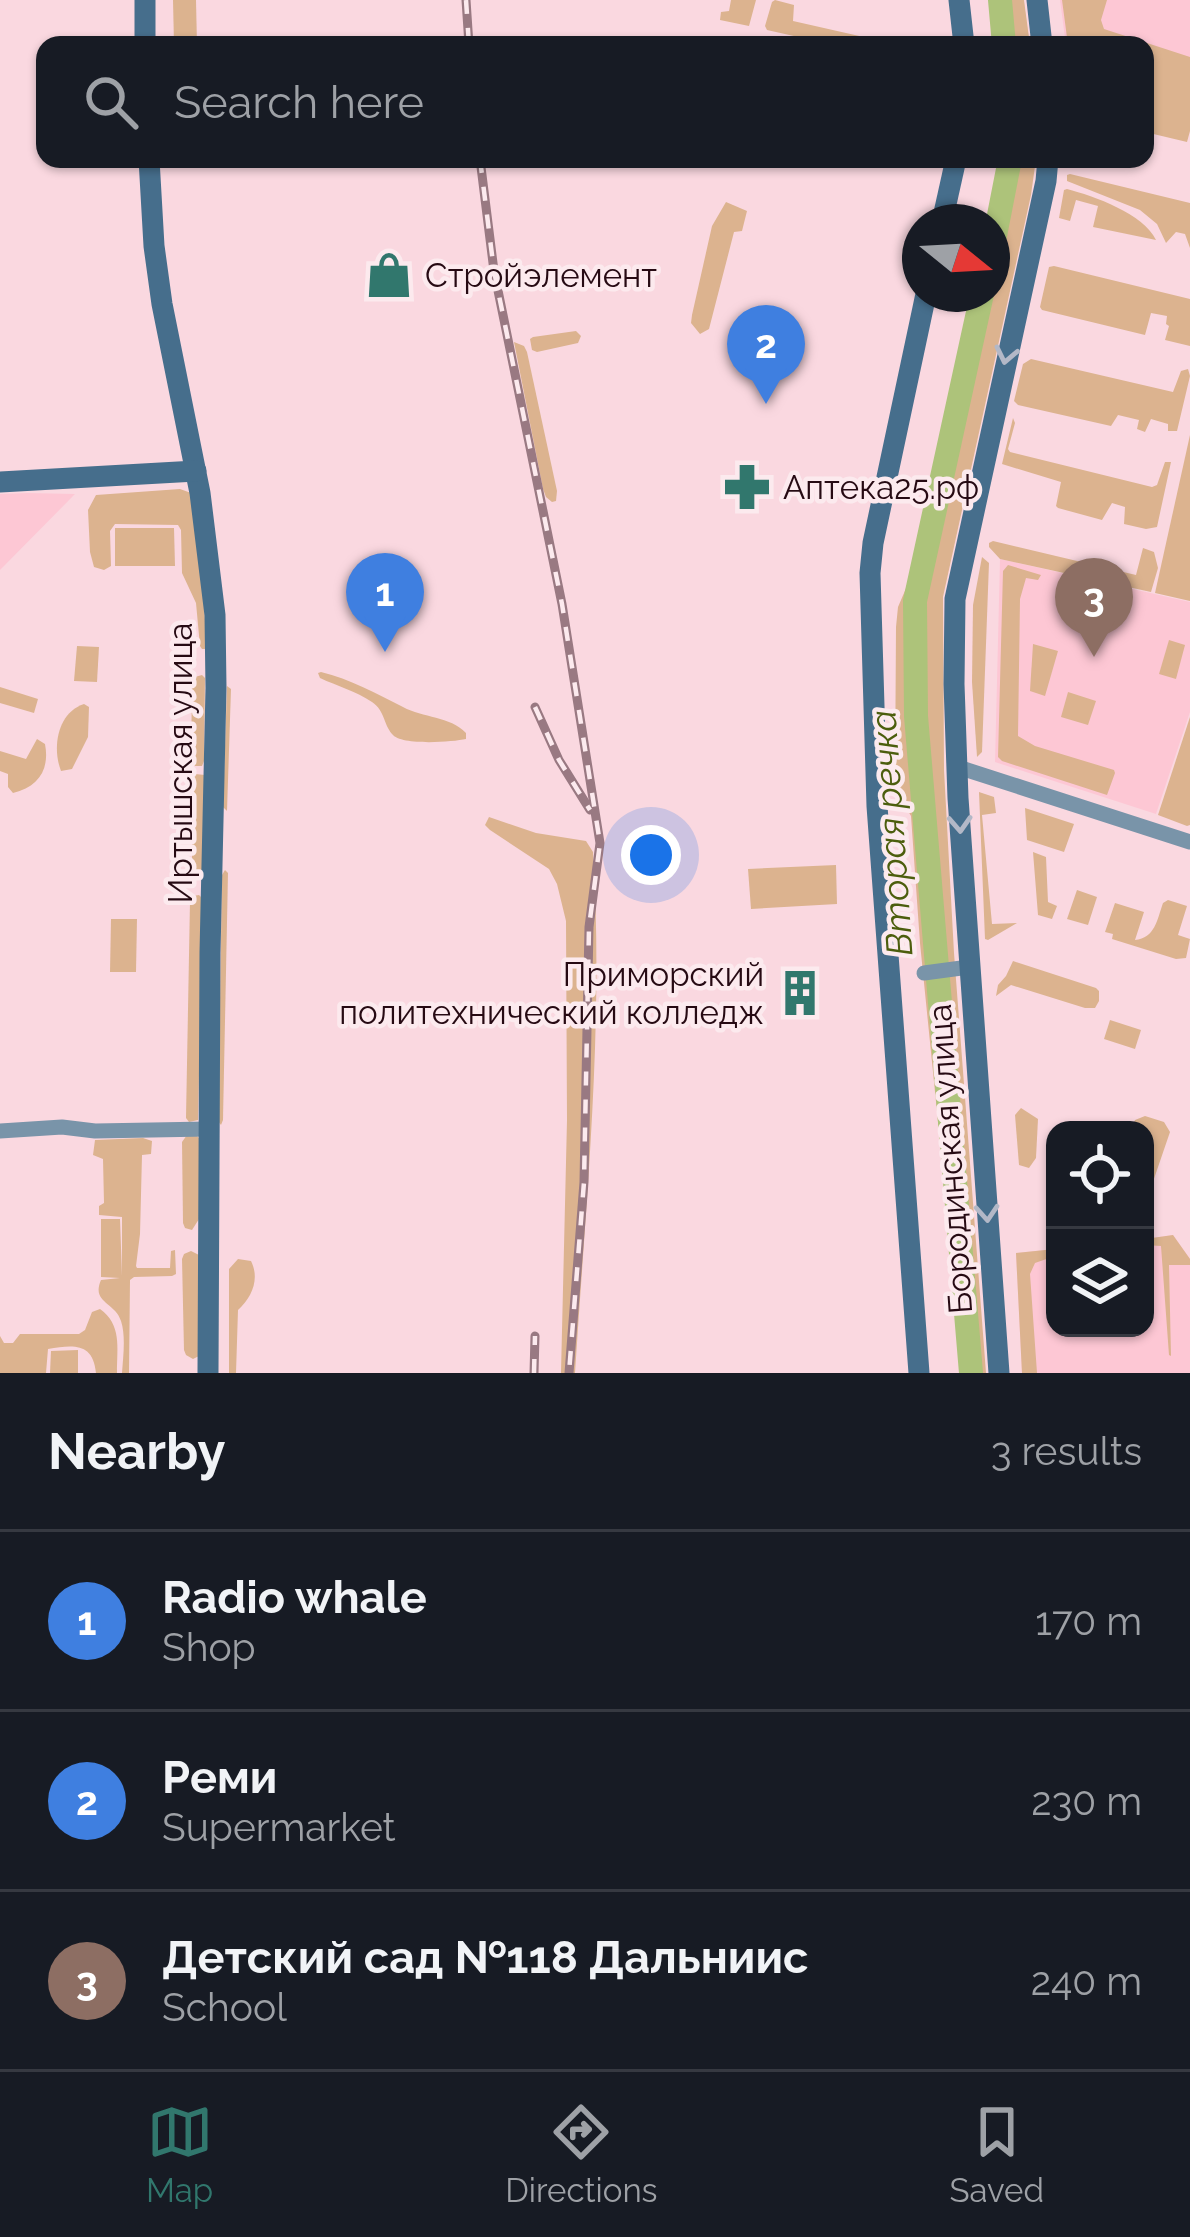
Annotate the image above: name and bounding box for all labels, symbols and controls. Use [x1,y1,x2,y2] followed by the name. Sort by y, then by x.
[36,36,1154,168] search box
[78,69,144,135] icon: search
[174,76,424,129] text: Search here
[902,204,1010,312] north arrow
[364,250,414,300] shop icon: Стройэлемент
[425,256,657,295] place label: Стройэлемент
[727,305,805,404] pin: 2
[995,345,1020,365] one-way arrow
[722,462,772,512] pharmacy icon: Аптека25.рф
[783,468,979,507] place label: Аптека25.рф
[346,553,424,652] pin: 1
[1055,558,1133,657] pin: 3
[161,622,200,904] street label: Иртышская улица
[861,709,921,957] water label: Вторая речка
[947,815,973,834] one-way arrow
[621,825,681,885] your location
[339,955,764,1032] place label: Приморский политехнический колледж
[775,968,825,1018] building icon: Приморский политехнический колледж
[920,1003,980,1315] street label: Бородинская улица
[1046,1121,1154,1337] map controls
[1046,1121,1154,1229] button: locate
[974,1204,1000,1223] one-way arrow
[1046,1229,1154,1337] button: layers
[48,1421,225,1481] text: Nearby
[991,1428,1142,1474] text: 3 results
[162,1571,427,1624] text: Radio whale
[77,1598,97,1644] text: 1
[1035,1598,1142,1644] text: 170 m
[162,1624,256,1670] text: Shop
[162,1751,277,1804] text: Реми
[76,1778,98,1824] text: 2
[1031,1778,1142,1824] text: 230 m
[162,1804,396,1850] text: Supermarket
[162,1931,808,1984] text: Детский сад №118 Дальниис
[76,1958,98,2004] text: 3
[1031,1958,1142,2004] text: 240 m
[162,1984,287,2030] text: School
[146,2099,213,2210] tab: Map
[505,2099,658,2210] tab: Directions
[950,2099,1044,2210] tab: Saved

